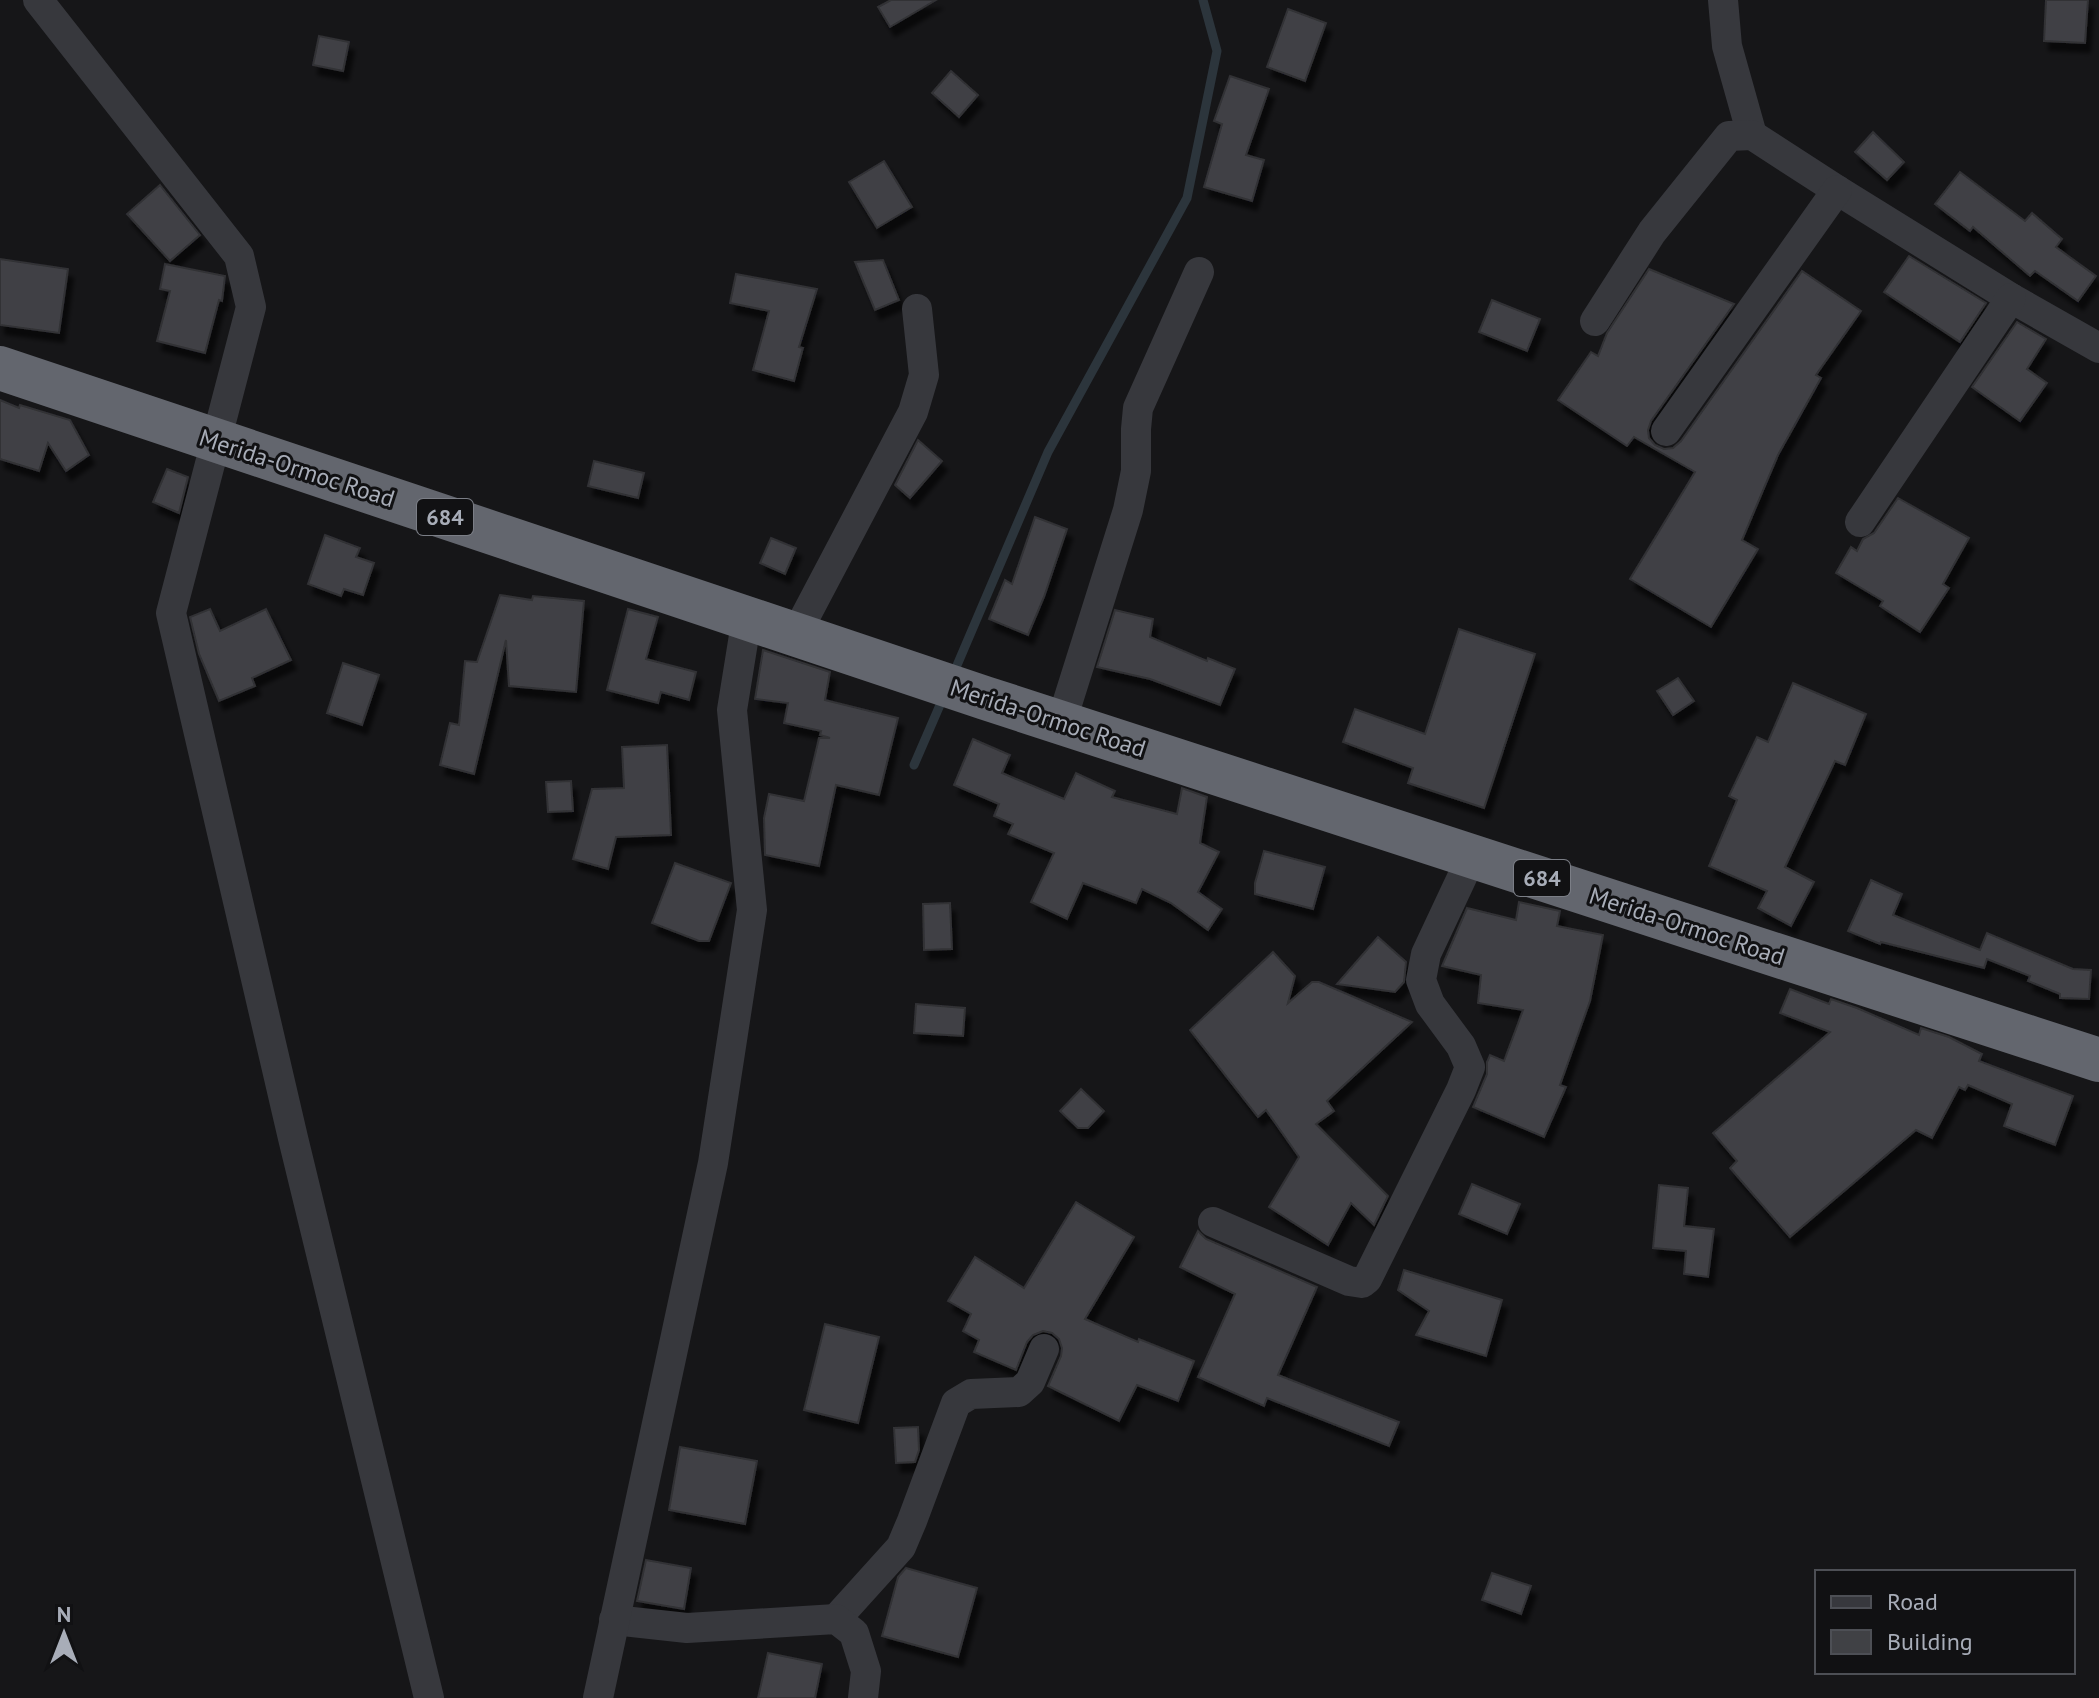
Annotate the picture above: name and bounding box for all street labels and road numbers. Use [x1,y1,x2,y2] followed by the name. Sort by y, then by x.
[195,422,399,514] street label: Merida-Ormoc Road
[417,499,473,535] road number: 684
[946,672,1150,764] street label: Merida-Ormoc Road
[1514,860,1570,896] road number: 684
[1585,880,1789,972] street label: Merida-Ormoc Road

